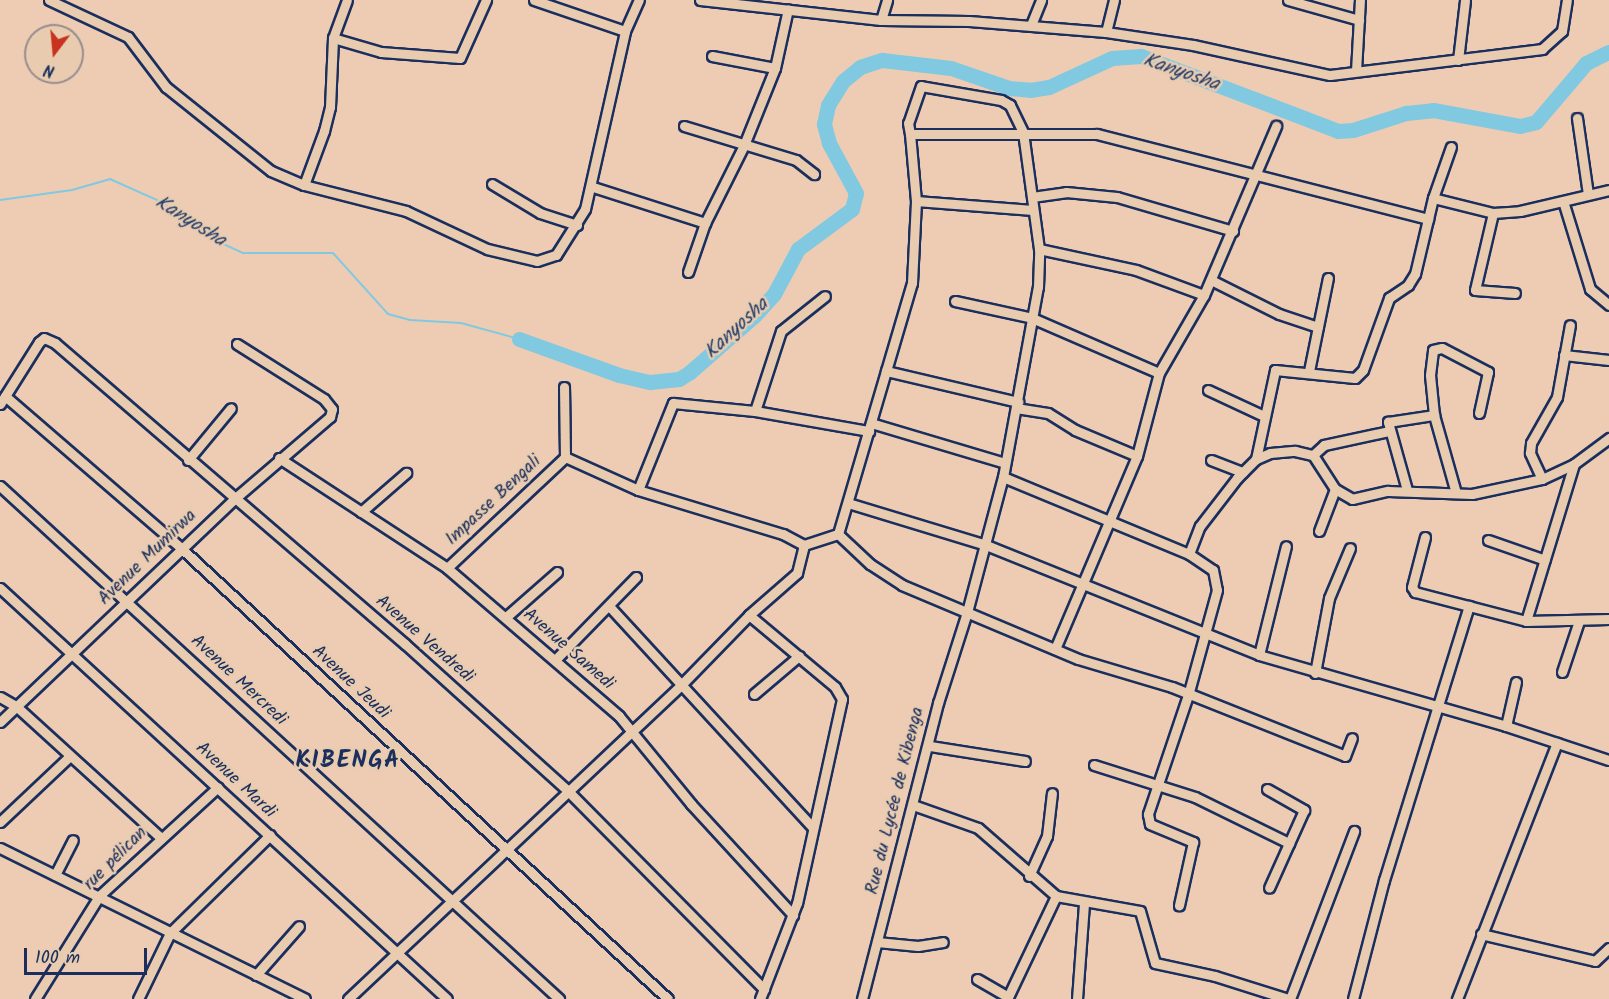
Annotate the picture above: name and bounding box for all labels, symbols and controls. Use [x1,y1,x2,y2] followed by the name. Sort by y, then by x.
[24,24,84,84] north arrow
[1140,49,1222,97] water label: Kanyosha
[41,56,58,83] text: N
[150,191,230,253] water label: Kanyosha
[700,293,774,365] water label: Kanyosha
[442,451,546,551] street label: Impasse Bengali
[94,506,202,610] street label: Avenue Mumirwa
[370,591,478,689] street label: Avenue Vendredi
[518,604,618,696] street label: Avenue Samedi
[185,631,291,731] street label: Avenue Mercredi
[307,641,393,725] street label: Avenue Jeudi
[862,705,930,897] street label: Rue du Lycée de Kibenga
[190,738,280,824] street label: Avenue Mardi
[295,747,401,775] district label: KIBENGA
[80,823,152,895] street label: rue pélican
[27,936,150,974] scale bar
[35,944,80,973] text: 100 m

